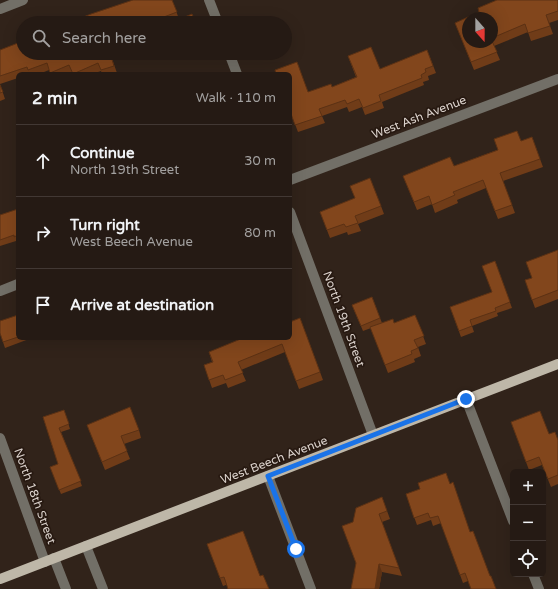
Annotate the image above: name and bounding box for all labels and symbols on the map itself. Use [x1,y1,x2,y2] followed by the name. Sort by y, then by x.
[462,12,498,48] north arrow
[370,92,468,141] street label: West Ash Avenue
[320,269,368,369] street label: North 19th Street
[457,390,475,408] route end
[219,433,330,487] street label: West Beech Avenue
[11,446,59,546] street label: North 18th Street
[287,540,305,558] route start

